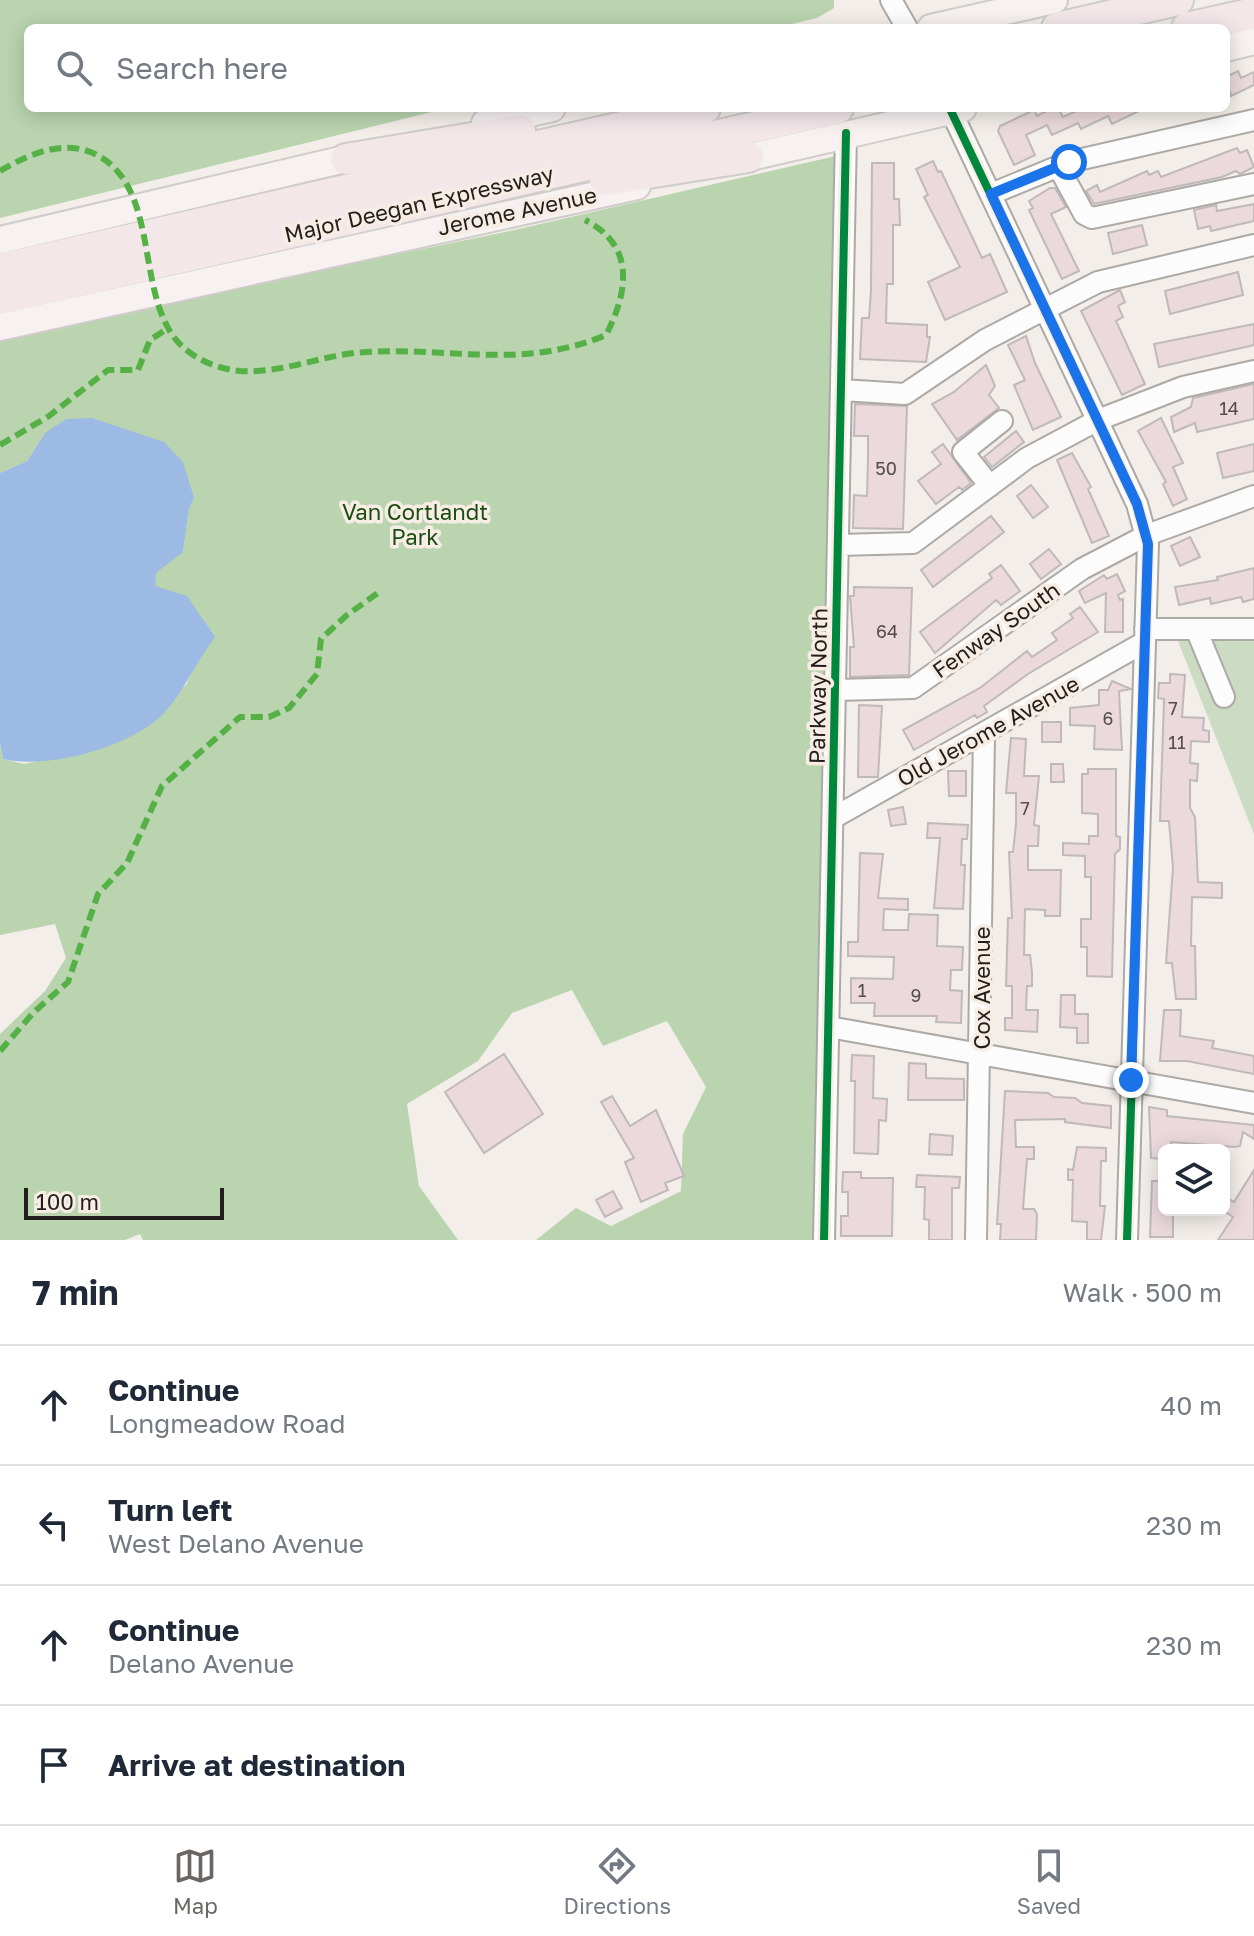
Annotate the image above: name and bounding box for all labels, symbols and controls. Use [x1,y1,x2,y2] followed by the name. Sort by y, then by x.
[24,24,1230,112] search box
[52,46,96,90] icon: search
[116,50,288,86] text: Search here
[1051,144,1087,180] route start
[282,159,556,248] street label: Major Deegan Expressway
[435,180,599,241] street label: Jerome Avenue
[1219,397,1239,419] house number: 14
[875,457,897,479] house number: 50
[342,498,488,550] park label: Van Cortlandt Park
[927,576,1065,683] street label: Fenway South
[803,608,832,764] street label: Parkway North
[876,620,898,642] house number: 64
[892,669,1084,792] street label: Old Jerome Avenue
[1168,697,1178,719] house number: 7
[1103,707,1113,729] house number: 6
[1168,731,1186,753] house number: 11
[1020,797,1030,819] house number: 7
[968,927,995,1049] street label: Cox Avenue
[858,979,867,1001] house number: 1
[911,984,921,1006] house number: 9
[1113,1062,1149,1098] route end
[1158,1144,1230,1216] map controls
[1158,1144,1230,1216] button: layers
[24,1184,224,1220] scale bar
[36,1188,99,1215] text: 100 m
[32,1272,119,1312] text: 7 min
[1063,1277,1222,1308] text: Walk · 500 m
[108,1372,239,1408] text: Continue
[32,1383,76,1427] icon: ahead
[1161,1390,1222,1421] text: 40 m
[108,1408,346,1439] text: Longmeadow Road
[108,1492,233,1528] text: Turn left
[32,1503,76,1547] icon: left
[1146,1510,1222,1541] text: 230 m
[108,1528,364,1559] text: West Delano Avenue
[108,1612,239,1648] text: Continue
[32,1623,76,1667] icon: ahead
[1146,1630,1222,1661] text: 230 m
[108,1648,294,1679] text: Delano Avenue
[32,1743,76,1787] icon: arrive
[108,1747,405,1783] text: Arrive at destination
[173,1844,218,1919] tab: Map
[564,1844,671,1919] tab: Directions
[1017,1844,1081,1919] tab: Saved

